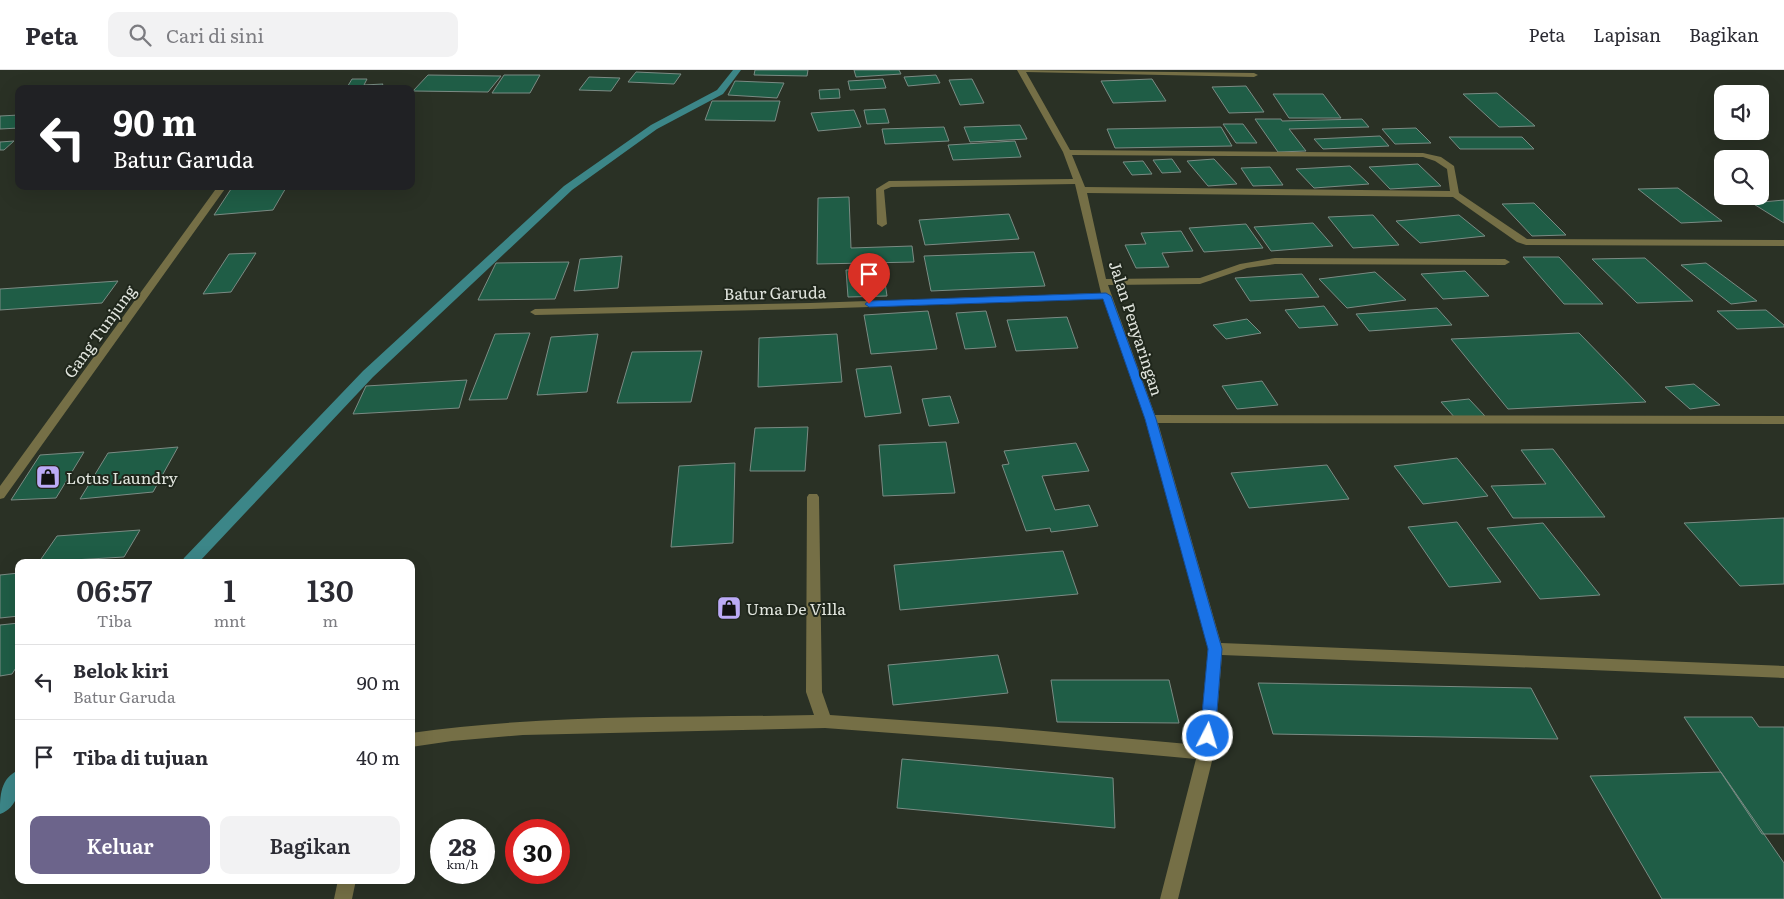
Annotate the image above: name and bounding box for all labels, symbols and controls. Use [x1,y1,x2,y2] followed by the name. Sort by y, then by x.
[108,12,458,57] search box
[25,17,78,52] text: Peta
[126,21,154,49] icon: search
[166,21,264,49] text: Cari di sini
[1529,21,1565,48] text: Peta
[1593,21,1661,48] text: Lapisan
[1689,21,1759,48] text: Bagikan
[1714,85,1769,205] map controls
[1714,85,1769,140] button: sound
[113,95,197,147] text: 90 m
[30,105,95,170] icon: left
[113,142,254,175] text: Batur Garuda
[1714,150,1769,205] button: search
[848,253,890,304] pin
[1104,257,1170,399] street label: Jalan Penyaringan
[855,260,883,288] icon: arrive
[724,279,827,305] street label: Batur Garuda
[57,280,141,382] street label: Gang Tunjung
[35,464,61,490] shop icon: Lotus Laundry
[66,465,179,489] place label: Lotus Laundry
[76,567,152,611] text: 06:57
[223,567,236,611] text: 1
[307,567,354,611] text: 130
[716,595,742,621] shop icon: Uma De Villa
[746,596,846,620] place label: Uma De Villa
[97,608,132,632] text: Tiba
[214,608,246,632] text: mnt
[323,608,338,632] text: m
[73,656,169,684] text: Belok kiri
[30,668,58,696] icon: left
[357,668,400,696] text: 90 m
[73,684,176,708] text: Batur Garuda
[1181,709,1233,761] position arrow
[30,743,58,771] icon: arrive
[73,743,208,771] text: Tiba di tujuan
[356,743,400,771] text: 40 m
[30,816,210,874] button: Keluar
[220,816,400,874] button: Bagikan
[505,819,570,884] speed limit sign: 30
[448,827,477,864] text: 28
[447,855,478,873] text: km/h

